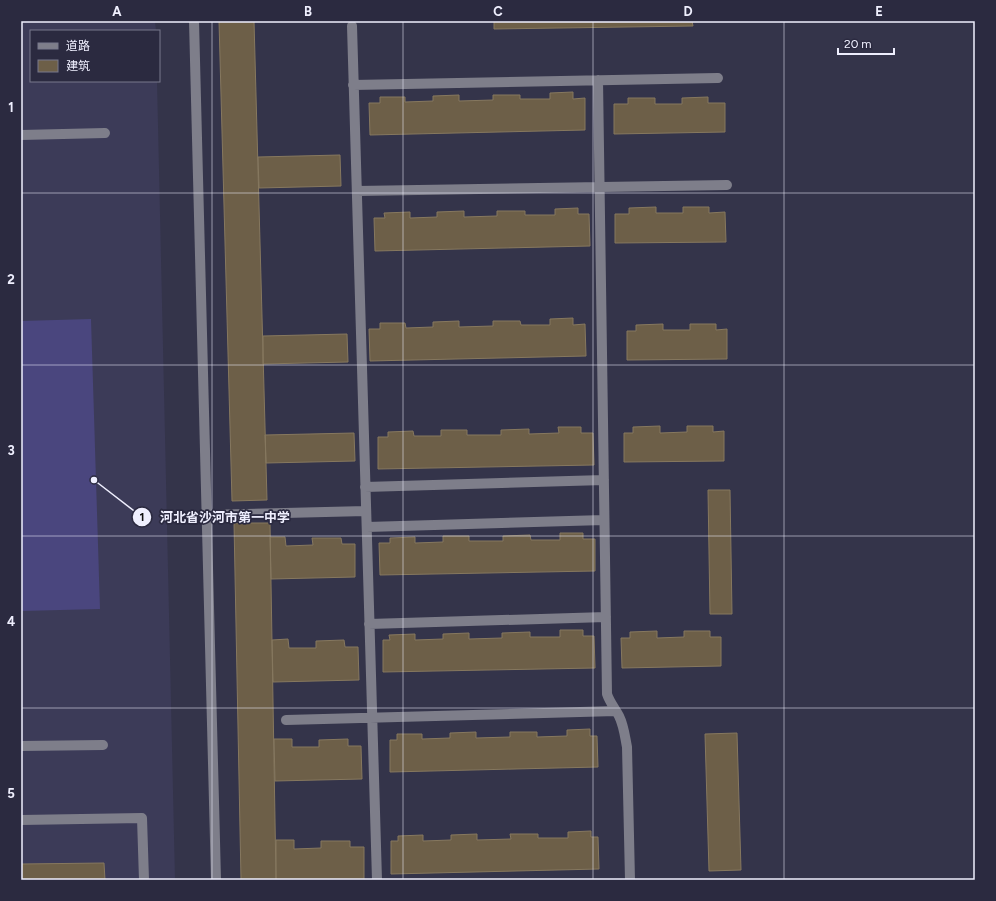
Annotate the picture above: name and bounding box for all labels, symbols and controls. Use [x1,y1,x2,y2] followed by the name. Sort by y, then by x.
[112,4,122,19] text: A
[304,4,312,19] text: B
[493,4,503,19] text: C
[683,4,693,19] text: D
[875,4,883,19] text: E
[30,30,160,82] legend
[838,30,894,56] scale bar
[844,37,872,51] text: 20 m
[66,39,90,53] text: 道路
[66,59,90,73] text: 建筑
[8,100,14,115] text: 1
[7,272,15,287] text: 2
[7,443,15,458] text: 3
[132,505,298,530] callout: 河北省沙河市第一中学
[139,510,145,524] text: 1
[160,510,290,525] text: 河北省沙河市第一中学
[7,614,15,629] text: 4
[7,786,15,801] text: 5

